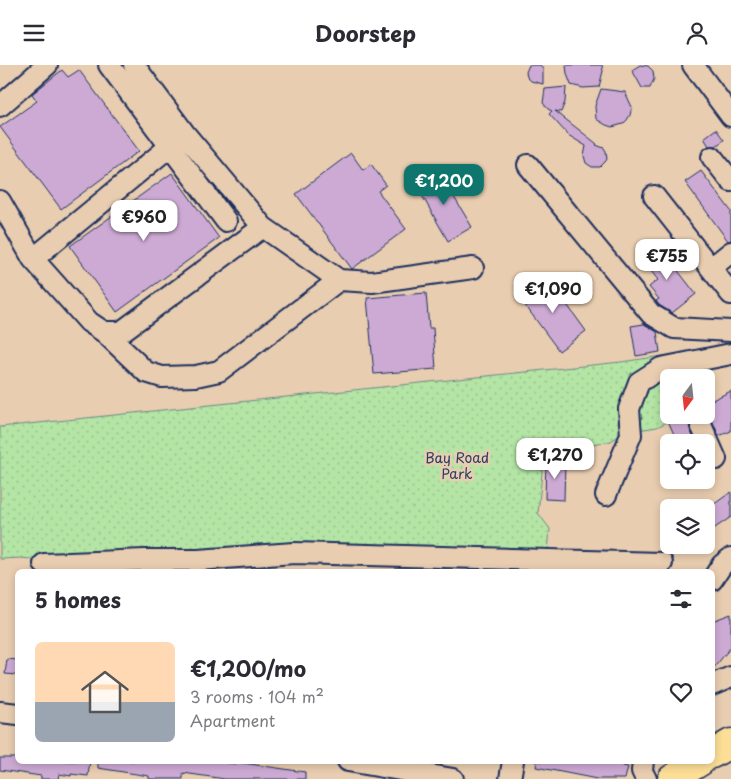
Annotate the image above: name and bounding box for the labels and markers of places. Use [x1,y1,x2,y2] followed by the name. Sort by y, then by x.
[403,163,485,206] pin: €1,200
[114,199,174,242] pin: €960
[637,239,697,281] pin: €755
[512,271,594,314] pin: €1,090
[514,437,596,480] pin: €1,270

